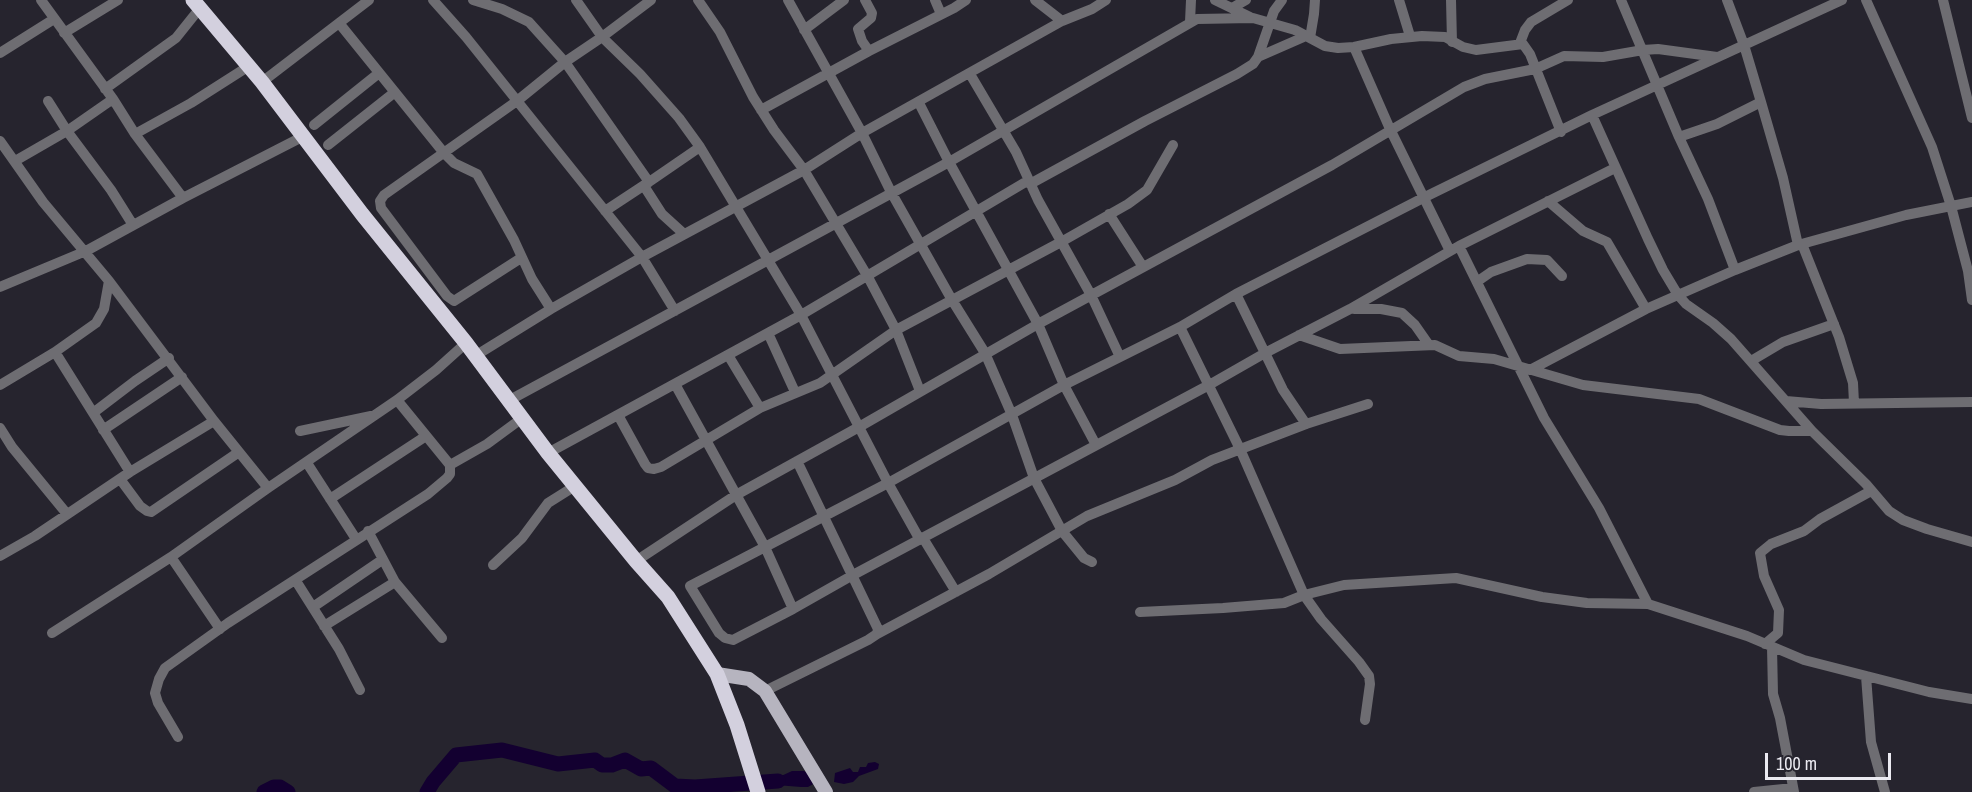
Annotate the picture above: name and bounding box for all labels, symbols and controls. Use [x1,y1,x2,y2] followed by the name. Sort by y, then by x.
[1768,741,1894,779] scale bar
[1776,751,1817,776] text: 100 m

